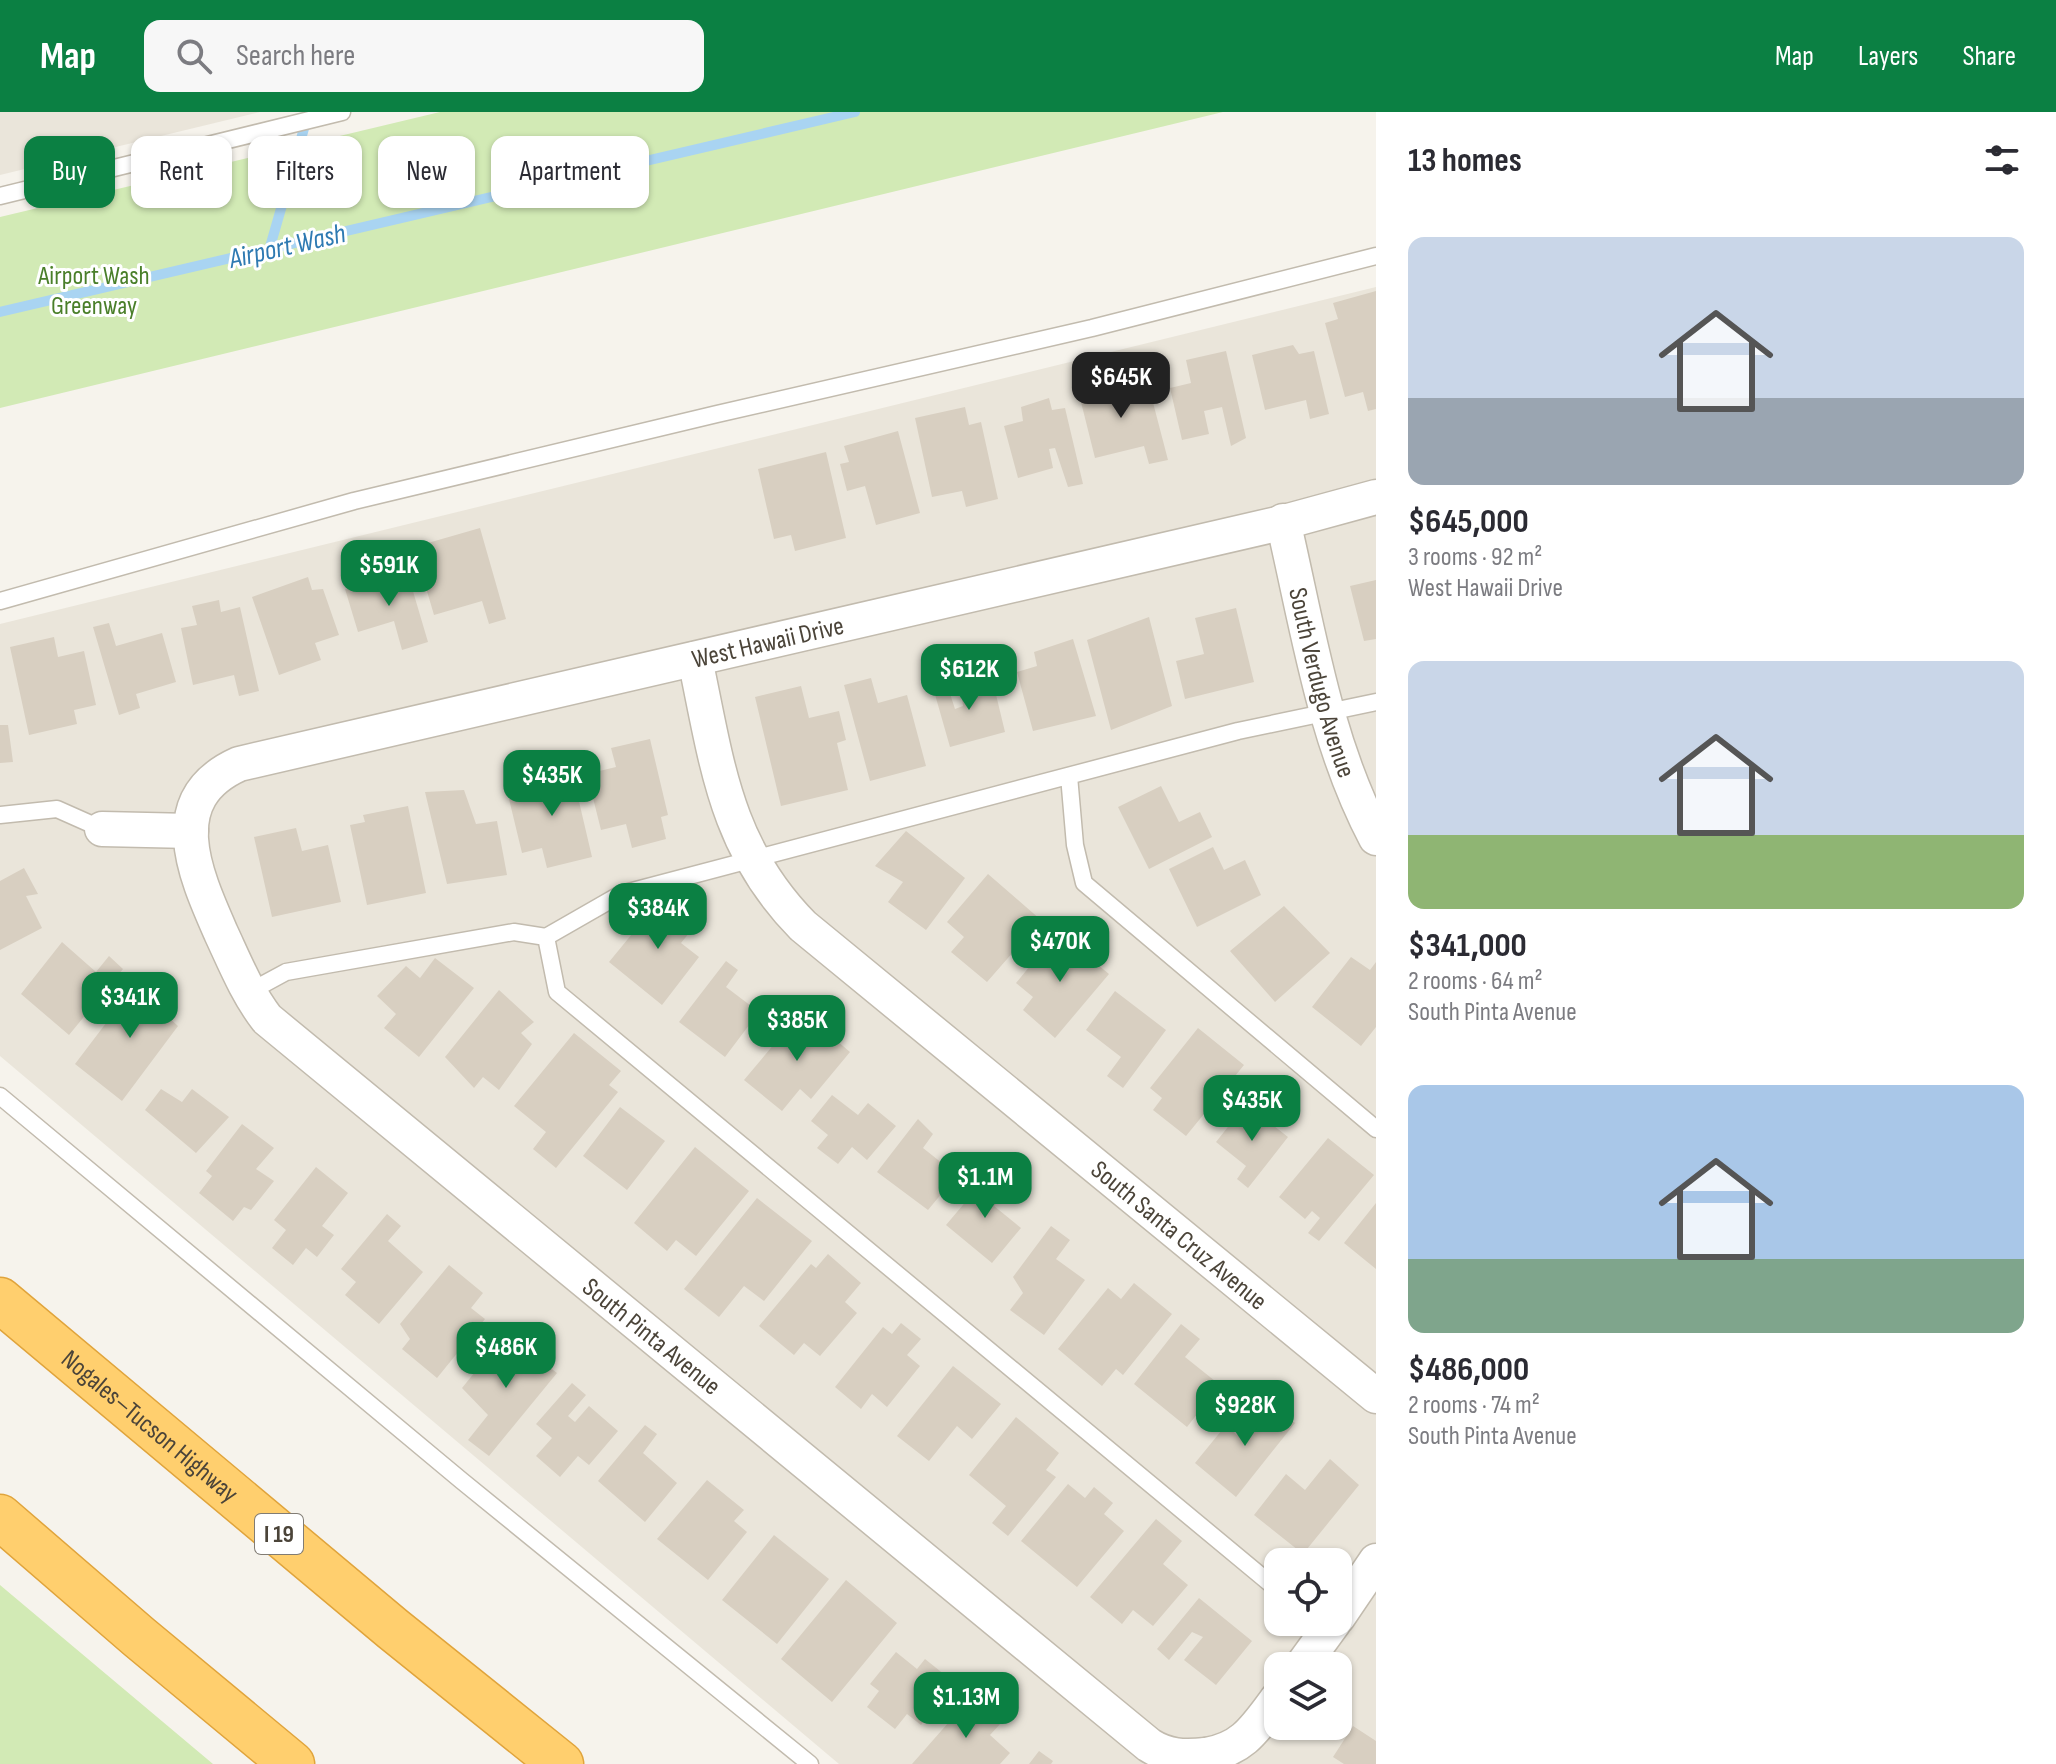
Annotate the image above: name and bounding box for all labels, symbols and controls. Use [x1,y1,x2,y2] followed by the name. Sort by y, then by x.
[144,20,704,92] search box
[40,34,96,79] text: Map
[172,34,216,78] icon: search
[236,38,355,74] text: Search here
[1775,40,1814,73] text: Map
[1858,40,1918,73] text: Layers
[1962,40,2016,73] text: Share
[24,136,115,208] chip: Buy
[131,136,232,208] chip: Rent
[248,136,362,208] chip: Filters
[378,136,475,208] chip: New
[491,136,649,208] chip: Apartment
[1980,138,2024,182] icon: filters
[1408,140,1522,181] text: 13 homes
[225,217,349,276] water label: Airport Wash
[37,261,150,322] park label: Airport Wash Greenway
[1644,289,1788,433] icon: home
[1065,352,1177,420] pin: $645K
[1090,362,1152,393] text: $645K
[1408,501,1529,542] text: $645,000
[333,540,445,608] pin: $591K
[1408,542,1542,573] text: 3 rooms · 92 m²
[359,550,419,581] text: $591K
[1408,573,1563,604] text: West Hawaii Drive
[1281,585,1361,782] street label: South Verdugo Avenue
[689,611,847,676] street label: West Hawaii Drive
[913,644,1025,712] pin: $612K
[939,654,999,685] text: $612K
[1644,713,1788,857] icon: home
[496,750,608,818] pin: $435K
[521,760,583,791] text: $435K
[602,883,714,951] pin: $384K
[627,893,689,924] text: $384K
[1004,916,1116,984] pin: $470K
[1408,925,1527,966] text: $341,000
[1029,926,1091,957] text: $470K
[1408,966,1543,997] text: 2 rooms · 64 m²
[74,972,186,1040] pin: $341K
[100,982,160,1013] text: $341K
[741,995,853,1063] pin: $385K
[1408,997,1577,1028] text: South Pinta Avenue
[766,1005,828,1036] text: $385K
[1196,1075,1308,1143] pin: $435K
[1221,1085,1283,1116] text: $435K
[1644,1137,1788,1281] icon: home
[929,1152,1041,1220] pin: $1.1M
[1084,1155,1273,1317] street label: South Santa Cruz Avenue
[957,1162,1013,1193] text: $1.1M
[576,1272,726,1402] street label: South Pinta Avenue
[450,1322,562,1390] pin: $486K
[475,1332,537,1363] text: $486K
[55,1344,244,1510] street label: Nogales–Tucson Highway
[1408,1349,1529,1390] text: $486,000
[1189,1380,1301,1448] pin: $928K
[1214,1390,1276,1421] text: $928K
[1408,1390,1540,1421] text: 2 rooms · 74 m²
[1408,1421,1577,1452] text: South Pinta Avenue
[255,1514,303,1554] road number: I 19
[1264,1548,1352,1740] map controls
[1264,1548,1352,1636] button: locate
[1264,1652,1352,1740] button: layers
[901,1672,1031,1740] pin: $1.13M
[932,1682,1000,1713] text: $1.13M

